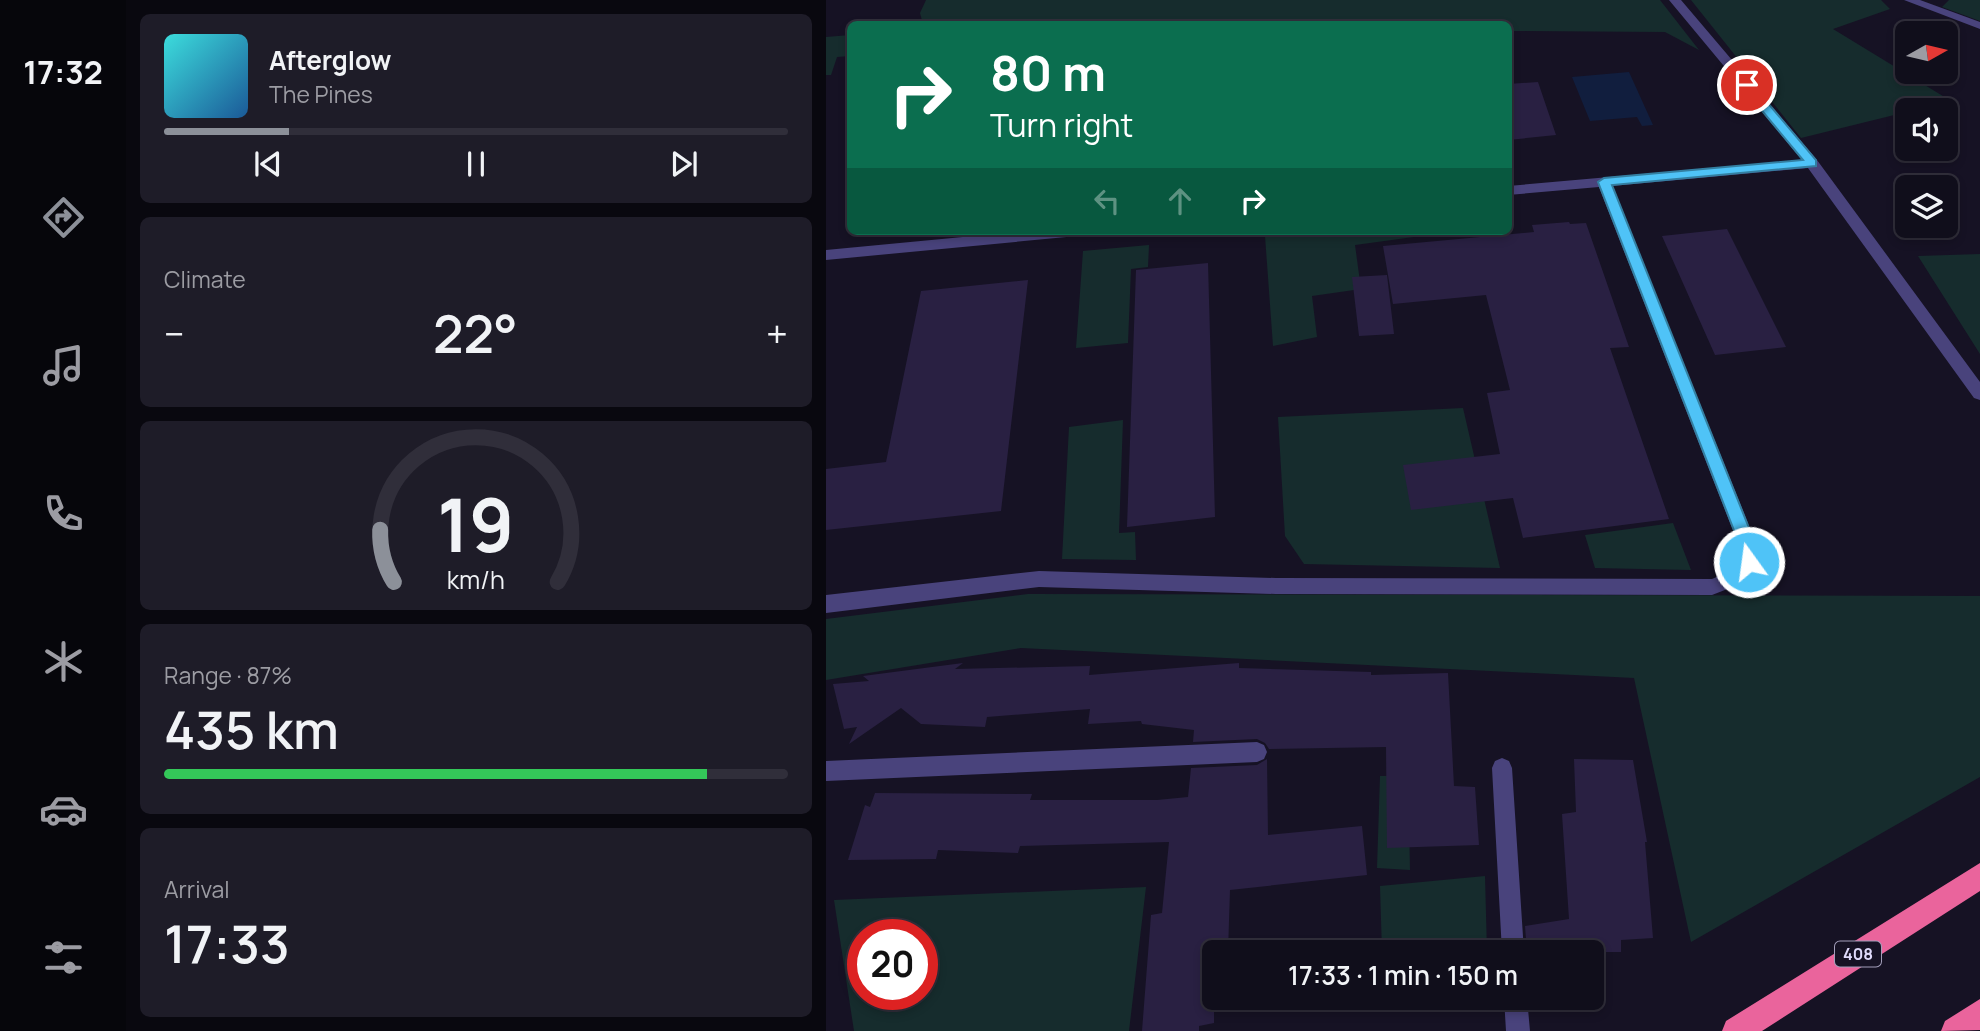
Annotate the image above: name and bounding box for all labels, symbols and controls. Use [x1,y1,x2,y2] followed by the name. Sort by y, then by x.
[1895,21,1958,84] north arrow
[1895,21,1958,238] map controls
[990,39,1106,106] text: 80 m
[269,42,391,78] text: Afterglow
[875,49,966,140] icon: right
[23,50,103,94] text: 17:32
[1717,55,1777,115] pin
[1728,66,1766,104] icon: arrive
[269,78,373,110] text: The Pines
[1895,98,1958,161] button: sound
[990,103,1133,147] text: Turn right
[249,145,287,183] icon: previous
[457,145,495,183] icon: pause
[665,145,703,183] icon: next
[1895,175,1958,238] button: layers
[1088,182,1126,220] icon: left
[1161,182,1199,220] icon: ahead
[1234,182,1272,220] icon: right
[39,193,88,242] icon: directions
[164,263,246,295] text: Climate
[433,298,518,369] text: 22°
[164,307,185,359] text: −
[766,307,788,359] text: +
[39,341,88,390] icon: music
[437,474,515,574] text: 19
[39,489,88,538] icon: phone
[1712,525,1786,599] position arrow
[447,561,505,596] text: km/h
[39,637,88,686] icon: climate
[164,659,292,691] text: Range · 87%
[164,694,339,765] text: 435 km
[39,785,88,834] icon: car
[164,873,230,905] text: Arrival
[164,908,290,979] text: 17:33
[847,919,938,1010] speed limit sign: 20
[39,933,88,982] icon: filters
[1835,942,1881,966] road number: 408
[1288,957,1518,993] text: 17:33 · 1 min · 150 m

